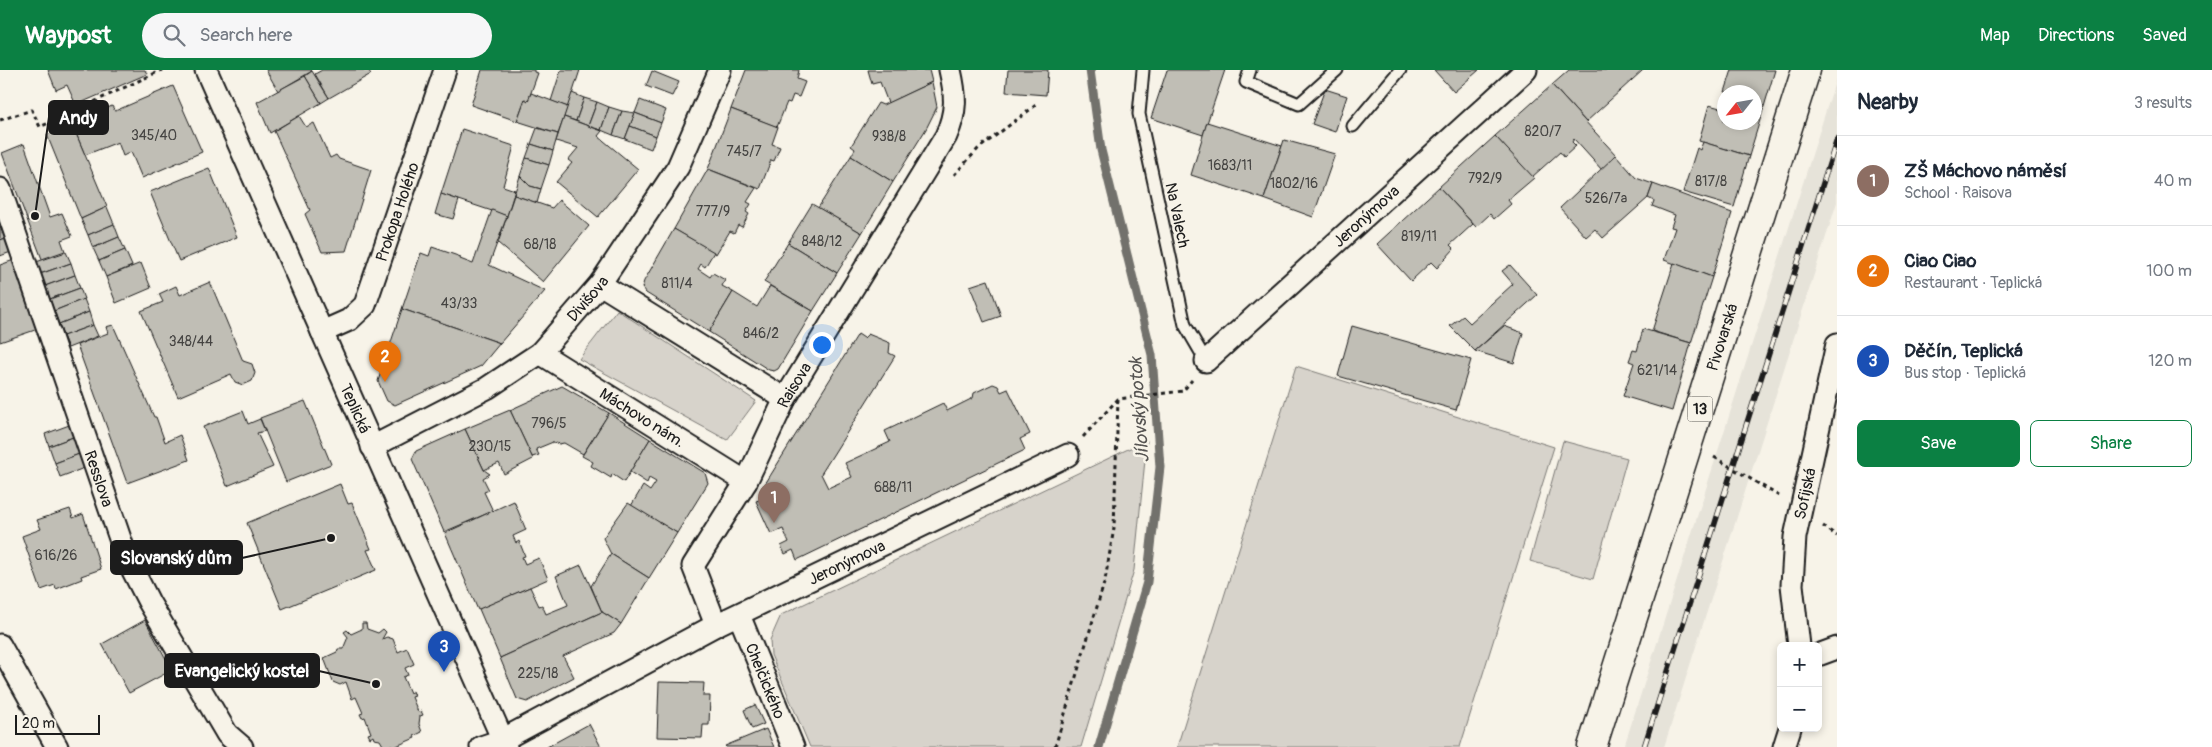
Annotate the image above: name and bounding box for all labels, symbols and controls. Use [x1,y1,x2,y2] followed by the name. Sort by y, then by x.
[142,13,492,58] search box
[25,21,112,50] text: Waypost
[160,21,188,49] icon: search
[200,23,292,47] text: Search here
[1980,24,2010,47] text: Map
[2038,24,2114,47] text: Directions
[2142,24,2187,47] text: Saved
[1717,85,1762,130] north arrow
[1857,89,1918,116] text: Nearby
[2134,93,2192,113] text: 3 results
[49,101,108,134] callout: Andy
[59,107,97,130] text: Andy
[1525,123,1562,140] house number: 820/7
[131,127,177,144] house number: 345/40
[872,128,906,145] house number: 938/8
[726,143,762,160] house number: 745/7
[1208,157,1252,174] house number: 1683/11
[372,159,424,264] street label: Prokopa Holého
[1904,159,2067,183] text: ZŠ Máchovo náměsí
[1468,170,1502,187] house number: 792/9
[1870,171,1876,191] text: 1
[2154,171,2192,191] text: 40 m
[1695,173,1727,190] house number: 817/8
[1270,175,1318,192] house number: 1802/16
[1160,181,1194,250] street label: Na Valech
[1329,181,1404,252] street label: Jeronýmova
[1904,183,2012,203] text: School · Raisova
[1585,190,1627,207] house number: 526/7a
[696,203,730,220] house number: 777/9
[1401,228,1437,245] house number: 819/11
[802,233,842,250] house number: 848/12
[524,236,556,253] house number: 68/18
[1904,249,1976,273] text: Ciao Ciao
[1869,261,1877,281] text: 2
[2146,261,2192,281] text: 100 m
[563,273,613,326] street label: Divišova
[1904,273,2042,293] text: Restaurant · Teplická
[661,275,693,292] house number: 811/4
[441,295,477,312] house number: 43/33
[1703,301,1743,374] street label: Pivovarská
[743,325,779,342] house number: 846/2
[809,332,835,358] your location
[169,333,213,350] house number: 348/44
[1904,339,2023,363] text: Děčín, Teplická
[369,341,401,382] pin: 2
[1869,351,1877,371] text: 3
[2148,351,2192,371] text: 120 m
[1124,355,1155,463] water label: Jílovský potok
[773,359,816,411] street label: Raisova
[1637,362,1677,379] house number: 621/14
[1904,363,2026,383] text: Bus stop · Teplická
[335,381,375,437] street label: Teplická
[596,384,688,452] street label: Máchovo nám.
[1688,396,1712,422] road number: 13
[531,415,567,432] house number: 796/5
[1857,420,2020,467] button: Save
[2030,420,2192,467] button: Share
[469,438,511,455] house number: 230/15
[79,448,117,510] street label: Resslova
[1790,466,1821,521] street label: Sofijská
[874,479,912,496] house number: 688/11
[758,482,790,523] pin: 1
[805,536,889,590] street label: Jeronýmova
[111,541,242,574] callout: Slovanský dům
[35,547,77,564] house number: 616/26
[120,547,232,570] text: Slovanský dům
[428,631,460,672] pin: 3
[741,640,789,722] street label: Chelčického
[1777,642,1822,732] map controls
[1777,642,1822,687] button: +
[165,654,319,687] callout: Evangelický kostel
[175,660,309,683] text: Evangelický kostel
[518,665,558,682] house number: 225/18
[1777,687,1822,732] button: −
[15,712,100,735] scale bar
[22,715,55,732] text: 20 m

